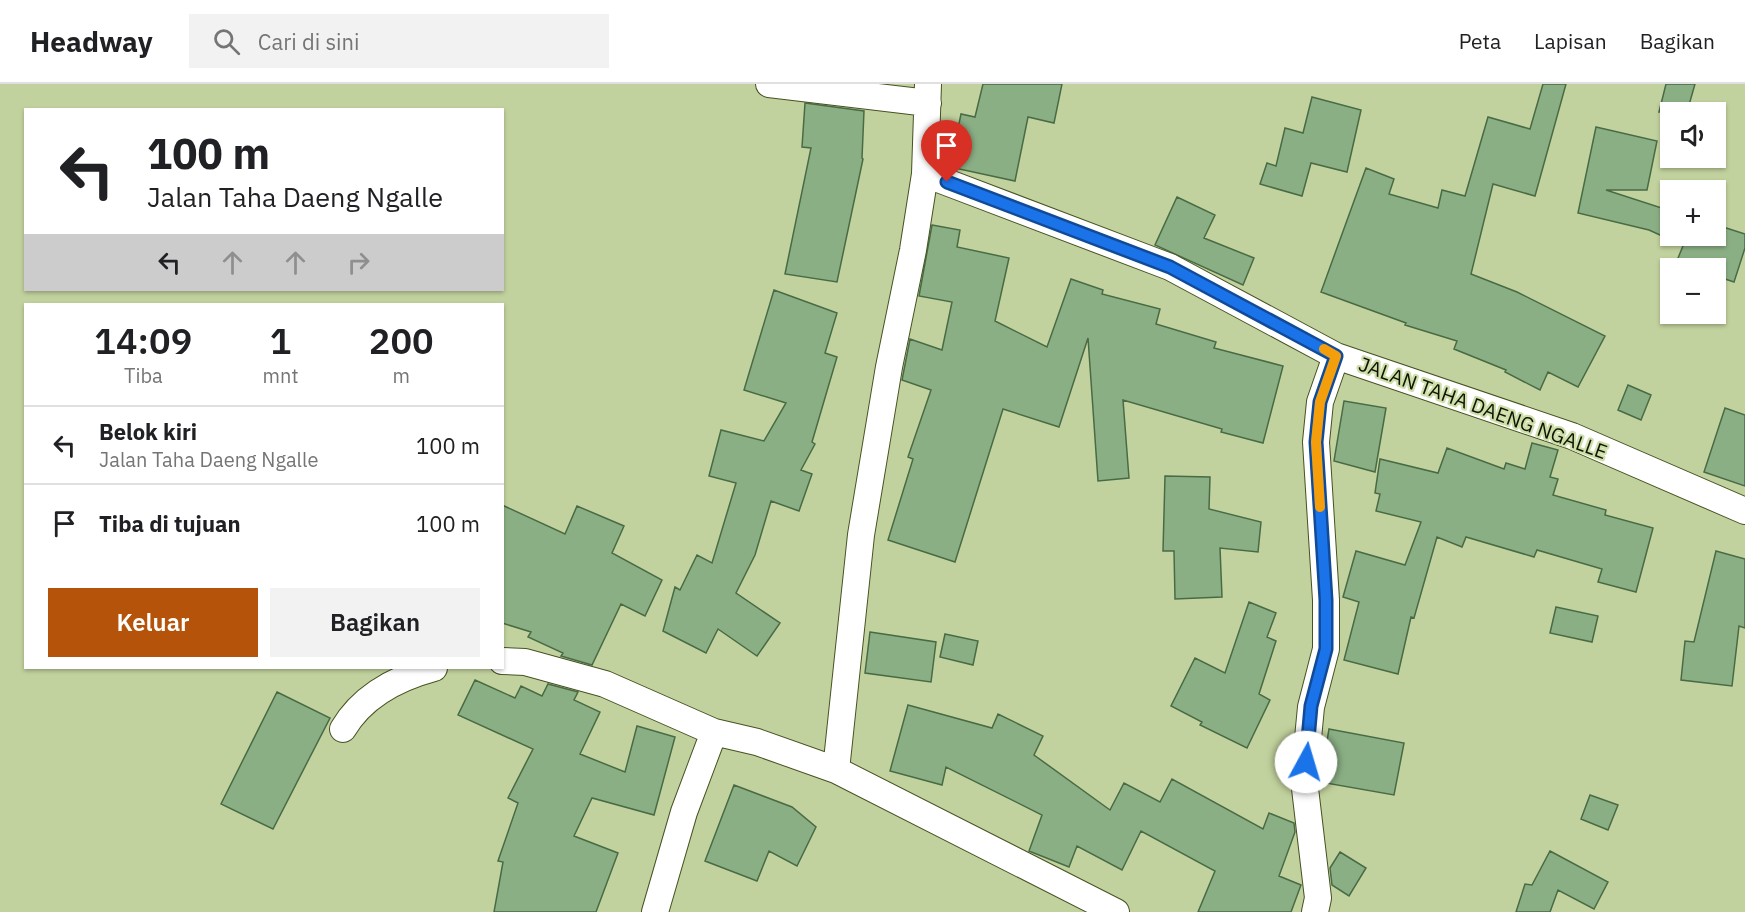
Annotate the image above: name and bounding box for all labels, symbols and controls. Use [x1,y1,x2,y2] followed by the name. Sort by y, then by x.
[189,14,609,68] search box
[30,23,153,60] text: Headway
[210,25,243,58] icon: search
[258,27,360,56] text: Cari di sini
[1459,27,1501,55] text: Peta
[1534,27,1607,55] text: Lapisan
[1640,27,1715,55] text: Bagikan
[1660,102,1726,324] map controls
[1660,102,1726,168] button: sound
[921,120,972,182] pin
[147,126,270,181] text: 100 m
[930,129,963,162] icon: arrive
[48,132,126,210] icon: left
[147,179,443,214] text: Jalan Taha Daeng Ngalle
[1660,180,1726,246] button: +
[153,246,186,279] icon: left
[216,246,249,279] icon: ahead
[279,246,312,279] icon: ahead
[342,246,375,279] icon: right
[1660,258,1726,324] button: −
[94,317,192,364] text: 14:09
[270,317,291,364] text: 1
[369,317,434,364] text: 200
[1355,350,1611,465] street label: JALAN TAHA DAENG NGALLE
[124,362,163,389] text: Tiba
[263,362,298,389] text: mnt
[392,362,410,389] text: m
[99,417,197,446] text: Belok kiri
[48,429,81,462] icon: left
[416,431,480,460] text: 100 m
[99,446,318,473] text: Jalan Taha Daeng Ngalle
[48,507,81,540] icon: arrive
[99,509,241,538] text: Tiba di tujuan
[416,509,480,538] text: 100 m
[48,588,258,657] button: Keluar
[270,588,480,657] button: Bagikan
[1274,730,1338,794] position arrow

